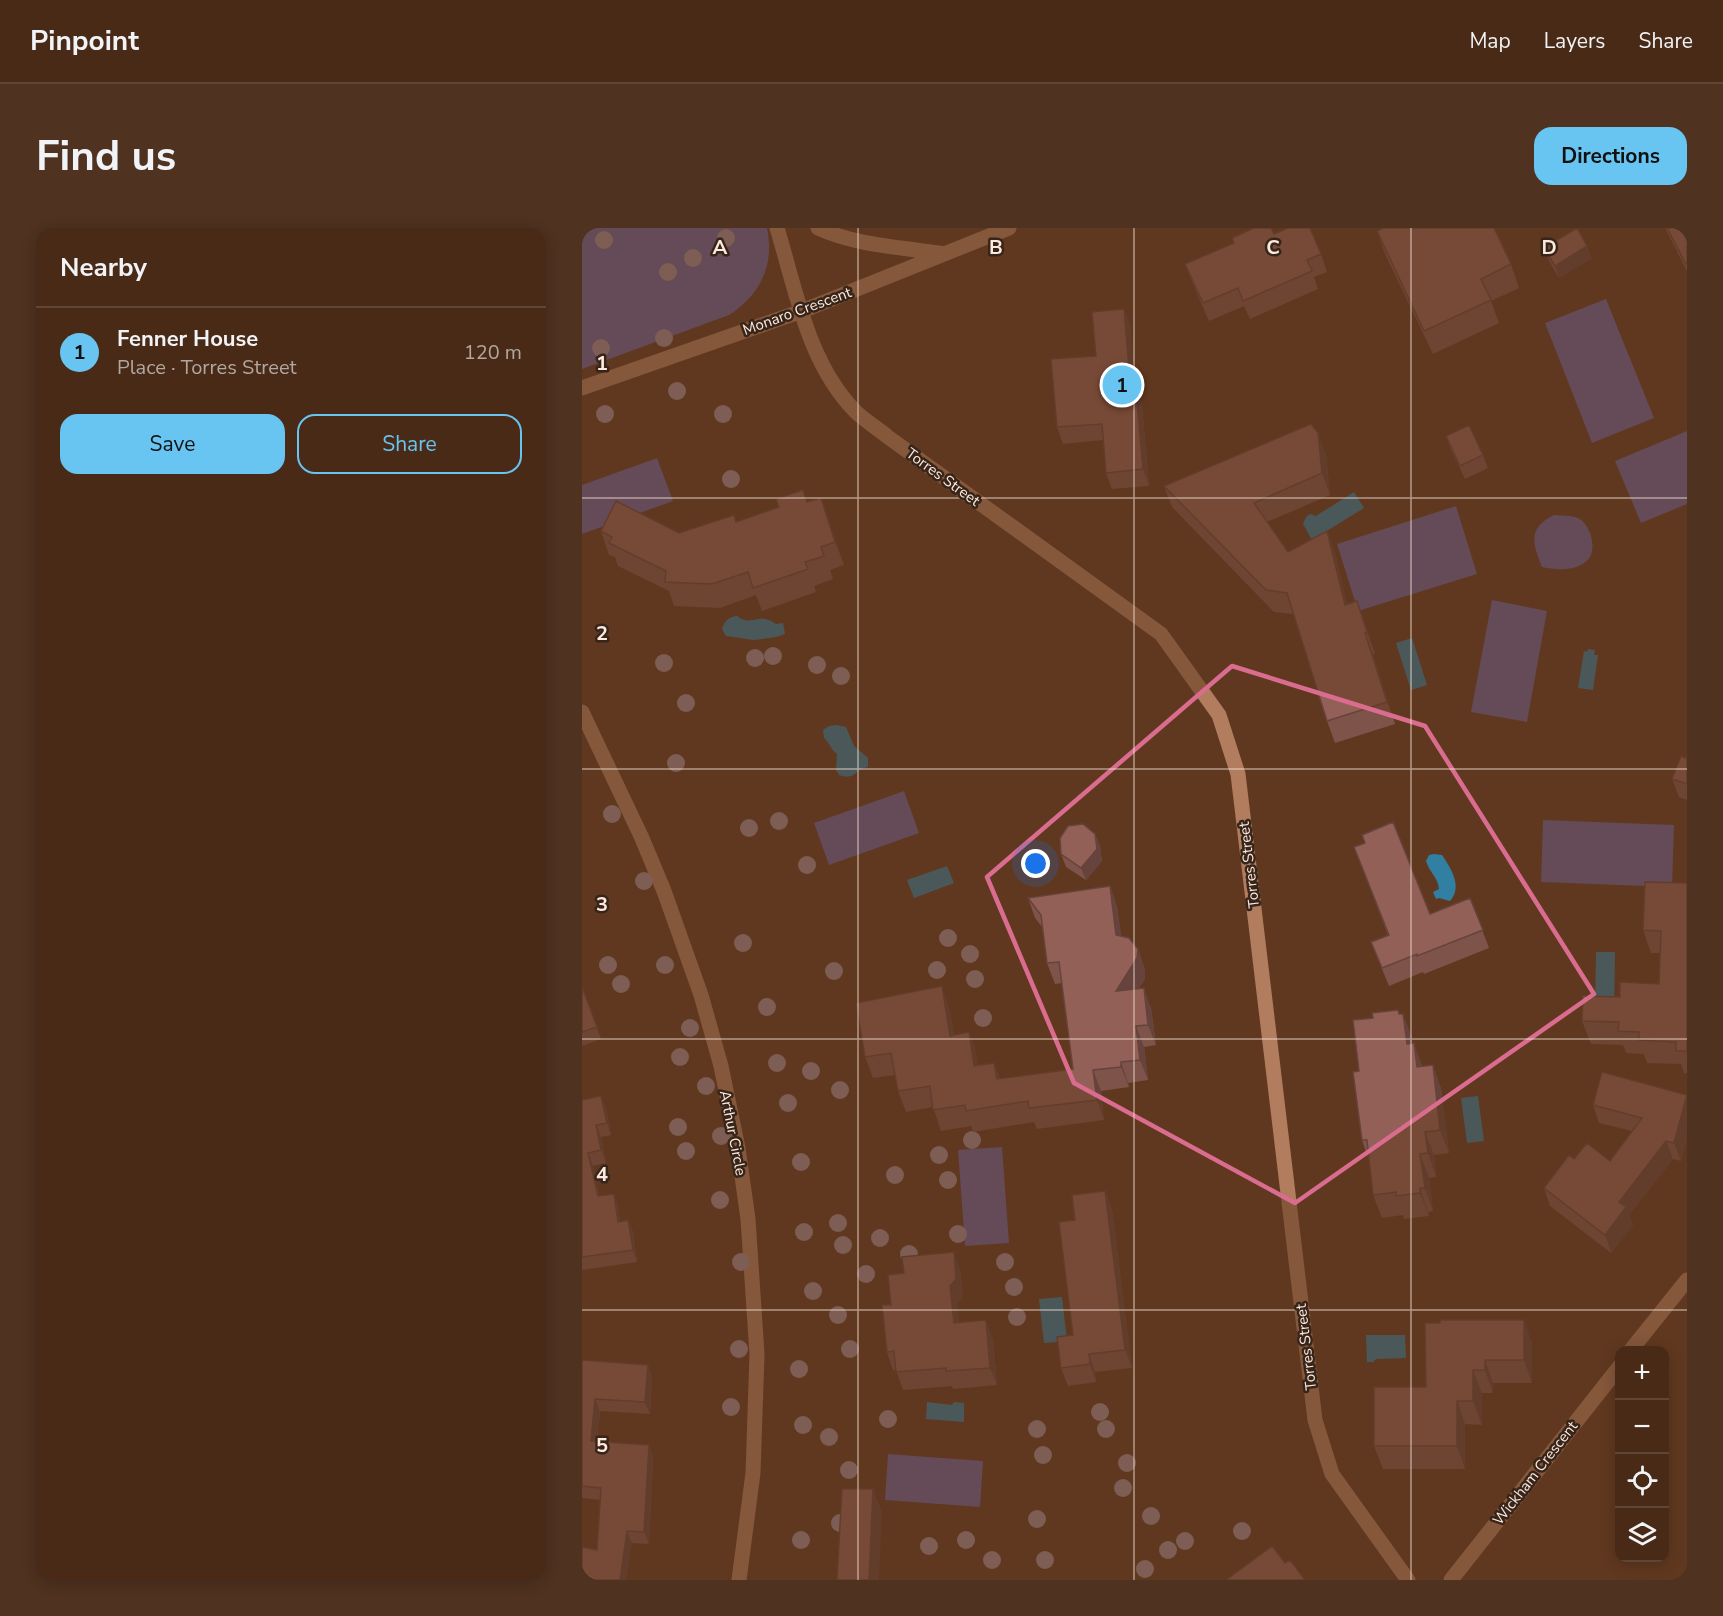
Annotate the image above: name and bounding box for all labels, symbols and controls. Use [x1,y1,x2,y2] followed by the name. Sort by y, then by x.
[30,22,139,60] text: Pinpoint
[1469,27,1511,55] text: Map
[1544,27,1605,55] text: Layers
[1638,27,1693,55] text: Share
[1534,127,1687,185] button: Directions
[36,128,176,185] text: Find us
[713,234,728,261] text: A
[989,234,1003,261] text: B
[1266,234,1280,261] text: C
[1541,234,1557,261] text: D
[60,250,147,285] text: Nearby
[740,282,855,340] street label: Monaro Crescent
[117,324,258,354] text: Fenner House
[74,339,86,366] text: 1
[464,339,522,366] text: 120 m
[596,350,608,377] text: 1
[117,354,297,381] text: Place · Torres Street
[1102,362,1142,408] pin: 1
[60,414,285,474] button: Save
[297,414,522,474] button: Share
[902,443,985,511] street label: Torres Street
[596,620,608,647] text: 2
[1234,820,1264,909] street label: Torres Street
[1021,849,1050,878] your location
[596,891,608,918] text: 3
[715,1089,751,1177] street label: Arthur Circle
[596,1161,608,1188] text: 4
[1291,1302,1321,1391] street label: Torres Street
[1615,1346,1669,1562] map controls
[1615,1346,1669,1400] button: +
[1615,1400,1669,1454] button: −
[1488,1416,1582,1529] street label: Wickham Crescent
[596,1432,608,1459] text: 5
[1615,1454,1669,1508] button: locate
[1615,1508,1669,1562] button: layers

